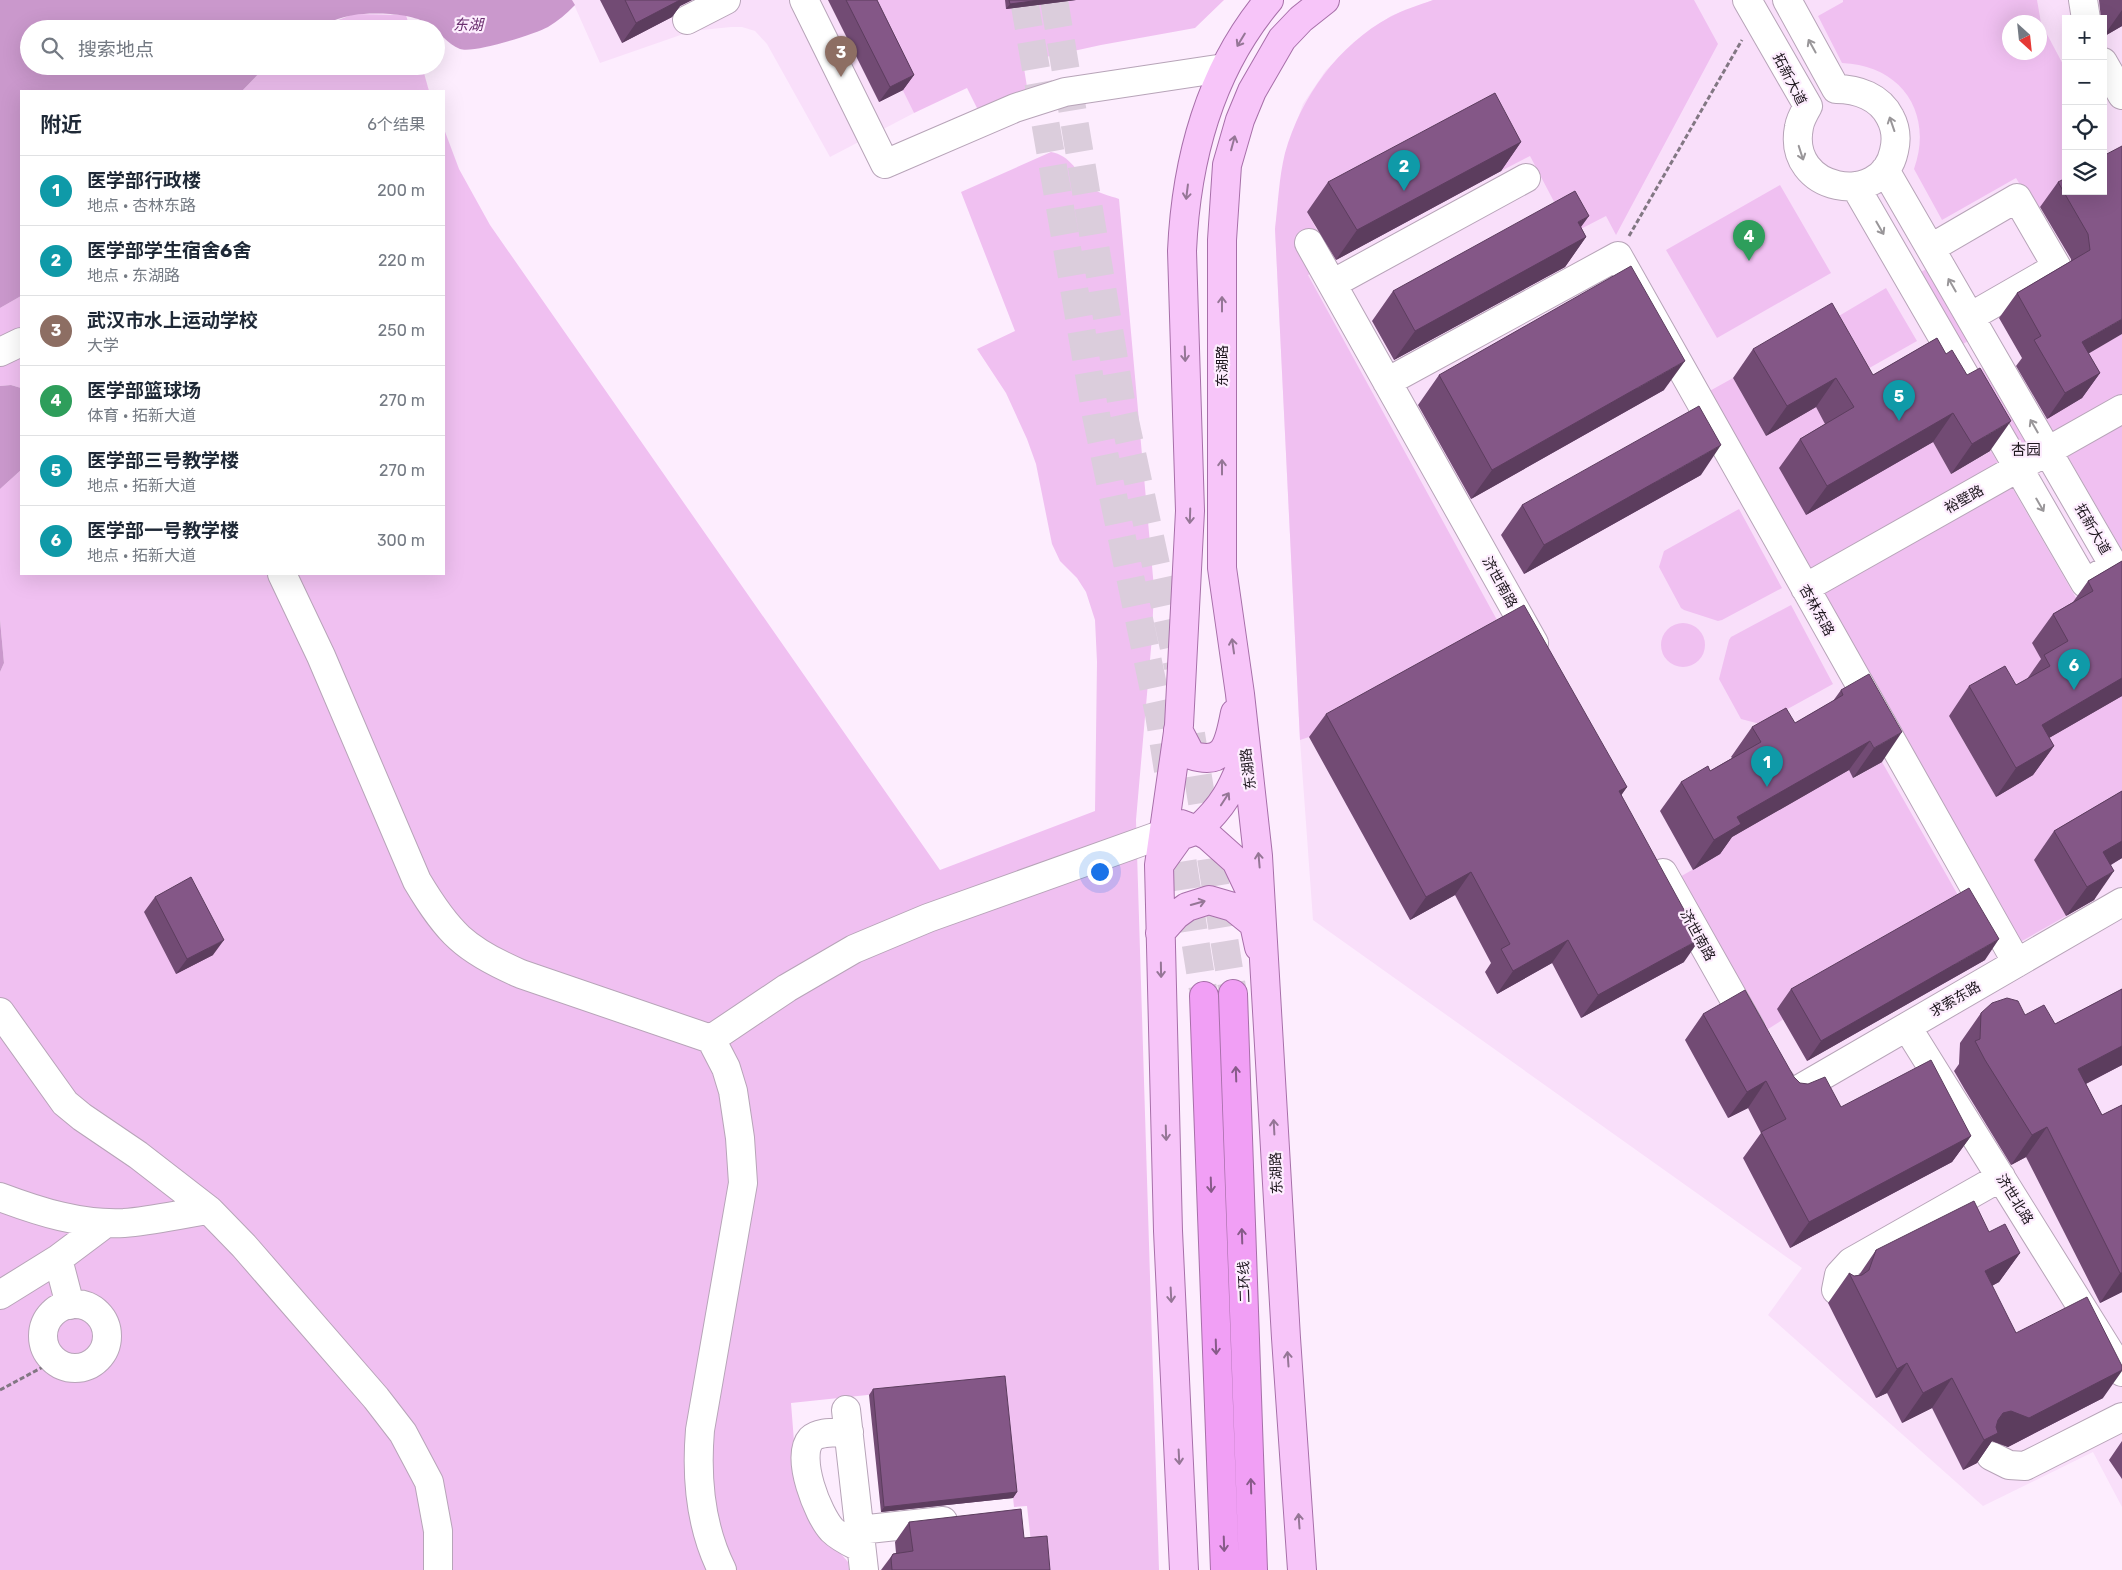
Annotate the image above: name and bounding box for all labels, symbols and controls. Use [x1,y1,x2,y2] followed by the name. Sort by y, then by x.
[2002,15,2047,60] north arrow
[2062,15,2107,195] map controls
[2062,15,2107,60] button: +
[453,16,485,34] water label: 东湖
[20,20,445,75] search box
[1235,32,1245,46] one-way arrow
[38,34,66,62] icon: search
[825,36,857,77] pin: 3
[78,38,154,61] text: 搜索地点
[1807,40,1817,54] one-way arrow
[1769,50,1810,108] street label: 拓新大道
[2062,60,2107,105] button: −
[2062,105,2107,150] button: locate
[40,112,82,137] text: 附近
[367,115,425,134] text: 6个结果
[1887,117,1896,132] one-way arrow
[1229,135,1238,151] one-way arrow
[1796,144,1806,160] one-way arrow
[1388,150,1420,191] pin: 2
[2062,150,2107,195] button: layers
[87,169,201,192] text: 医学部行政楼
[52,181,60,200] text: 1
[377,181,425,200] text: 200 m
[1182,183,1192,199] one-way arrow
[87,196,196,215] text: 地点 · 杏林东路
[1733,220,1765,261] pin: 4
[1875,221,1885,235] one-way arrow
[87,239,251,262] text: 医学部学生宿舍6舍
[51,251,61,270] text: 2
[378,251,425,270] text: 220 m
[87,266,180,285] text: 地点 · 东湖路
[1947,278,1957,293] one-way arrow
[1217,297,1227,313] one-way arrow
[87,309,258,332] text: 武汉市水上运动学校
[51,321,61,340] text: 3
[378,321,425,340] text: 250 m
[87,336,119,355] text: 大学
[1214,345,1231,387] street label: 东湖路
[1180,346,1190,362] one-way arrow
[87,379,201,402] text: 医学部篮球场
[1883,380,1915,421] pin: 5
[51,391,61,410] text: 4
[379,391,425,410] text: 270 m
[87,406,196,425] text: 体育 · 拓新大道
[2028,420,2038,434] one-way arrow
[2011,441,2041,459] district label: 杏园
[87,449,239,472] text: 医学部三号教学楼
[1217,459,1227,476] one-way arrow
[51,461,61,480] text: 5
[379,461,425,480] text: 270 m
[87,476,196,495] text: 地点 · 拓新大道
[1942,482,1987,517] street label: 裕壁路
[2035,498,2045,513] one-way arrow
[2071,501,2114,558] street label: 拓新大道
[1185,508,1194,524] one-way arrow
[87,519,239,542] text: 医学部一号教学楼
[51,531,61,550] text: 6
[377,531,425,550] text: 300 m
[87,546,196,565] text: 地点 · 拓新大道
[1479,554,1521,611] street label: 济世南路
[1796,582,1838,639] street label: 杏林东路
[1228,638,1238,654] one-way arrow
[2058,649,2090,690] pin: 6
[1751,746,1783,787] pin: 1
[1238,747,1259,791] street label: 东湖路
[1221,792,1231,806] one-way arrow
[1254,852,1263,868] one-way arrow
[1087,859,1113,885] your location
[1189,898,1205,908] one-way arrow
[1677,907,1719,964] street label: 济世南路
[1157,962,1166,978] one-way arrow
[1927,978,1984,1021] street label: 求索东路
[1231,1066,1241,1082] one-way arrow
[1269,1119,1278,1135] one-way arrow
[1161,1124,1170,1140] one-way arrow
[1267,1152,1286,1194] street label: 东湖路
[1993,1171,2037,1228] street label: 济世北路
[1206,1176,1215,1192] one-way arrow
[1237,1229,1247,1245] one-way arrow
[1235,1261,1254,1303] street label: 二环线
[1167,1287,1176,1303] one-way arrow
[1212,1339,1221,1355] one-way arrow
[1283,1352,1292,1368] one-way arrow
[1174,1449,1184,1465] one-way arrow
[1246,1479,1255,1495] one-way arrow
[1294,1514,1304,1530] one-way arrow
[1219,1536,1229,1552] one-way arrow

